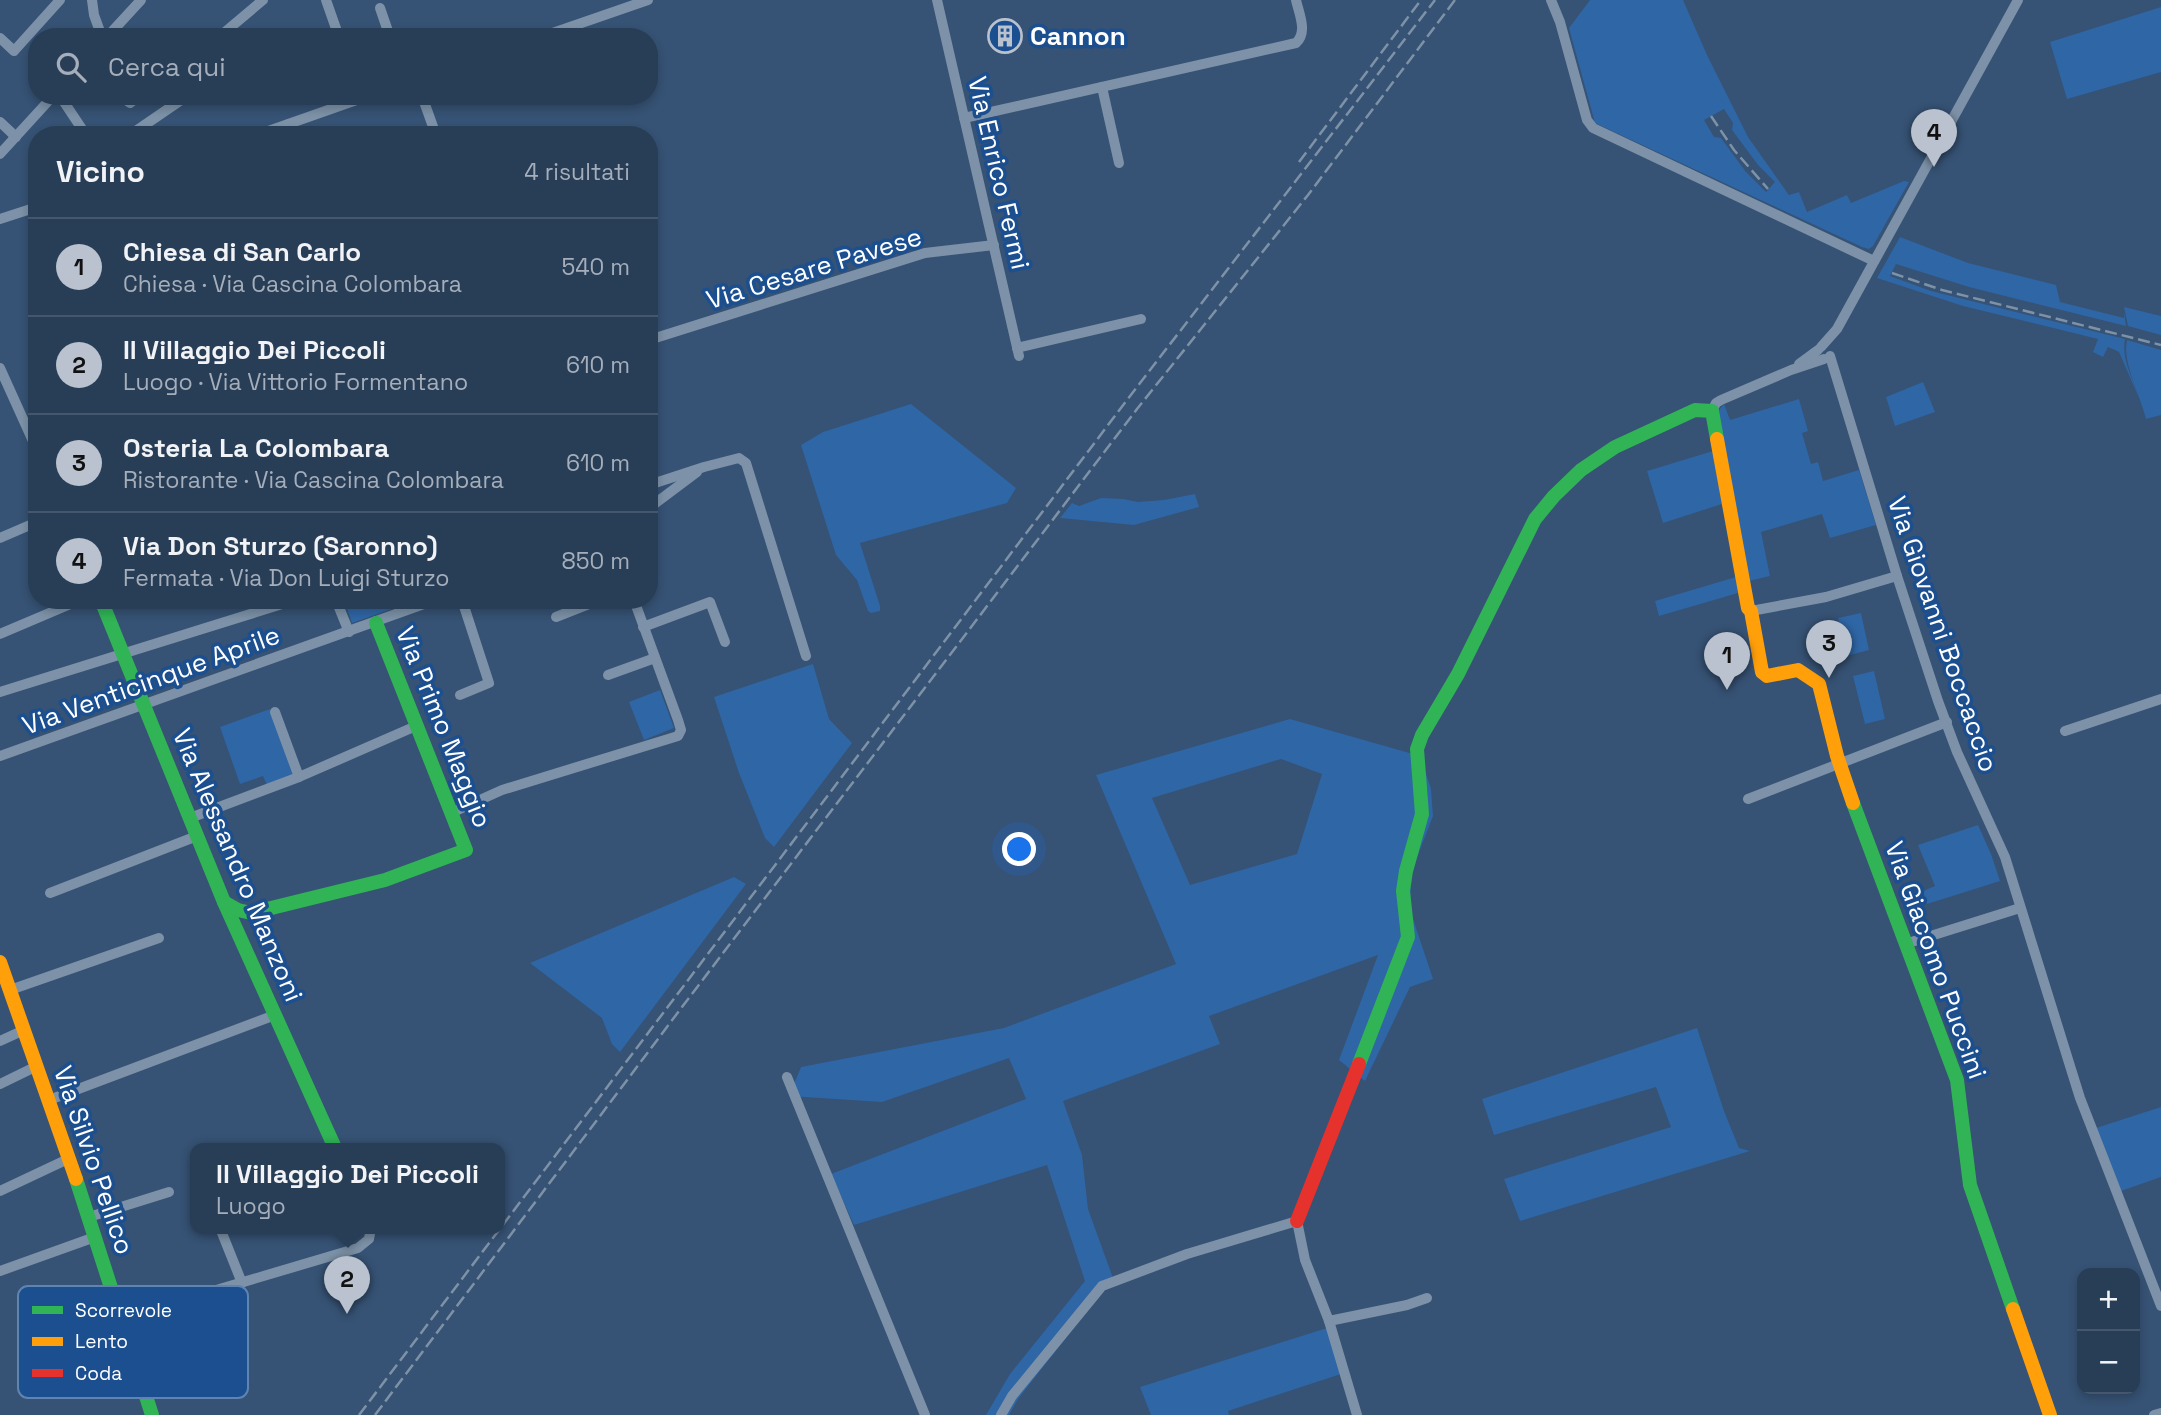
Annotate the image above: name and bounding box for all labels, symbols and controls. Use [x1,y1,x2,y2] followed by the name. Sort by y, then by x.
[986,17,1024,55] building icon: Cannon
[1030,19,1126,53] place label: Cannon
[28,28,658,105] search box
[52,48,90,86] icon: search
[108,50,226,84] text: Cerca qui
[960,73,1038,273] street label: Via Enrico Fermi
[1911,109,1957,167] pin: 4
[56,152,145,191] text: Vicino
[524,157,630,187] text: 4 risultati
[702,219,926,317] street label: Via Cesare Pavese
[123,235,361,269] text: Chiesa di San Carlo
[74,252,84,282] text: 1
[561,252,630,282] text: 540 m
[123,269,462,299] text: Chiesa · Via Cascina Colombara
[123,333,386,367] text: Il Villaggio Dei Piccoli
[72,350,86,380] text: 2
[566,350,630,380] text: 610 m
[123,367,468,397] text: Luogo · Via Vittorio Formentano
[123,431,389,465] text: Osteria La Colombara
[72,448,86,478] text: 3
[566,448,630,478] text: 610 m
[123,465,504,495] text: Ristorante · Via Cascina Colombara
[1880,492,2006,776] street label: Via Giovanni Boccaccio
[123,529,438,563] text: Via Don Sturzo (Saronno)
[72,546,86,576] text: 4
[561,546,630,576] text: 850 m
[123,563,450,593] text: Fermata · Via Don Luigi Sturzo
[18,618,284,742] street label: Via Venticinque Aprile
[1806,620,1852,678] pin: 3
[388,621,500,833] street label: Via Primo Maggio
[1704,632,1750,690] pin: 1
[165,723,311,1007] street label: Via Alessandro Manzoni
[1002,832,1036,866] your location
[1877,837,1995,1083] street label: Via Giacomo Puccini
[46,1061,142,1259] street label: Via Silvio Pellico
[190,1143,505,1234] popup
[216,1157,479,1191] text: Il Villaggio Dei Piccoli
[216,1191,286,1221] text: Luogo
[324,1256,370,1314] pin: 2
[2077,1268,2140,1394] map controls
[2077,1268,2140,1331] button: +
[18,1286,248,1398] legend
[75,1298,172,1323] text: Scorrevole
[75,1329,128,1354] text: Lento
[2077,1331,2140,1394] button: −
[75,1361,122,1386] text: Coda

